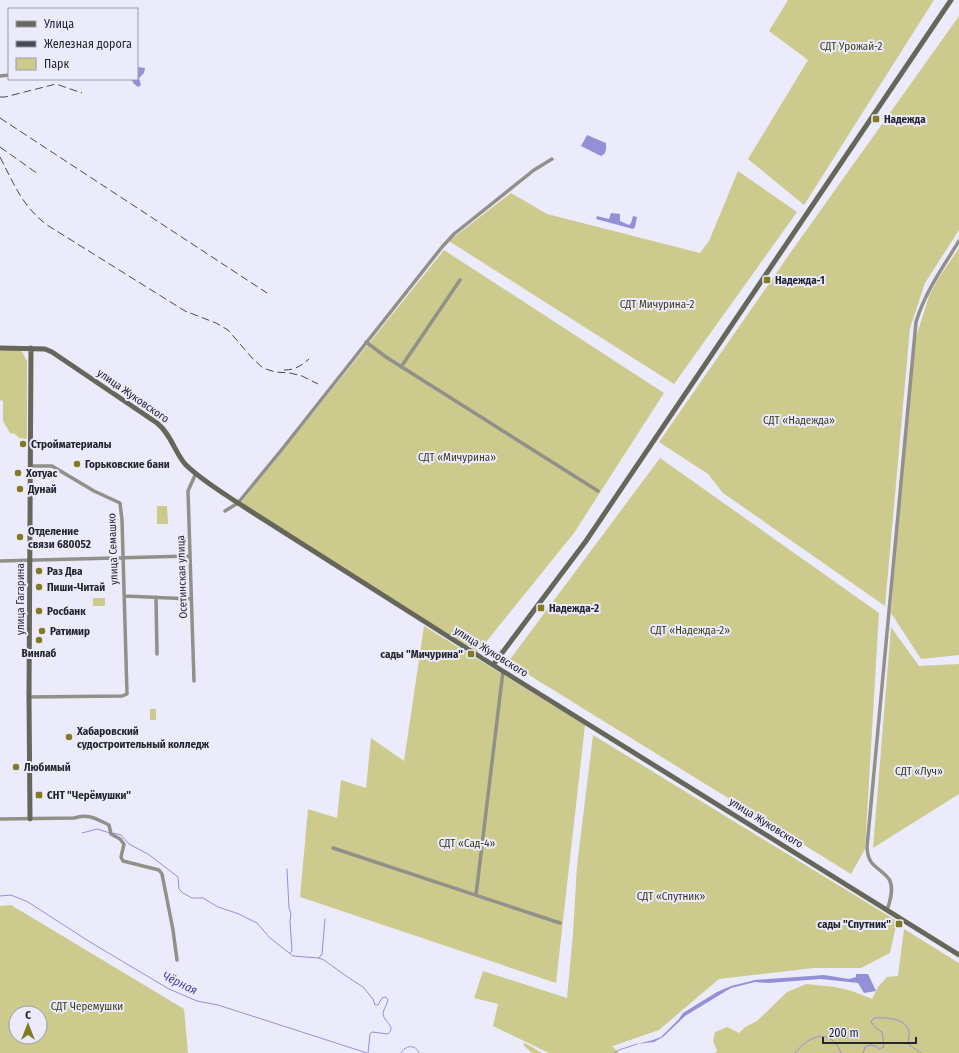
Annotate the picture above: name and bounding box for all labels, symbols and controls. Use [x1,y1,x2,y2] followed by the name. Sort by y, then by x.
[8,8,138,80] legend
[43,17,74,31] text: Улица
[44,37,132,51] text: Железная дорога
[820,40,882,53] park label: СДТ Урожай-2
[44,57,70,71] text: Парк
[884,113,926,126] place label: Надежда
[871,114,881,124] marker: Надежда
[775,274,825,287] place label: Надежда-1
[762,275,772,285] marker: Надежда-1
[620,298,694,311] park label: СДТ Мичурина-2
[95,366,172,426] street label: улица Жуковского
[763,414,835,427] park label: СДТ «Надежда»
[31,438,112,451] place label: Стройматериалы
[18,439,28,449] marker: Стройматериалы
[418,451,496,464] park label: СДТ «Мичурина»
[85,458,170,471] place label: Горьковские бани
[72,459,82,469] marker: Горьковские бани
[25,467,57,480] place label: Хотуас
[13,468,23,478] marker: Хотуас
[27,483,57,496] place label: Дунай
[15,484,25,494] marker: Дунай
[105,513,121,585] street label: улица Семашко
[28,525,91,551] place label: Отделение связи 680052
[15,532,25,542] marker: Отделение связи 680052
[174,535,190,619] street label: Осетинская улица
[14,563,27,635] street label: улица Гагарина
[47,565,83,578] place label: Раз Два
[34,566,44,576] marker: Раз Два
[47,581,105,594] place label: Пиши-Читай
[34,582,44,592] marker: Пиши-Читай
[549,602,599,615] place label: Надежда-2
[536,603,546,613] marker: Надежда-2
[47,605,86,618] place label: Росбанк
[34,606,44,616] marker: Росбанк
[452,624,531,680] street label: улица Жуковского
[650,624,730,637] park label: СДТ «Надежда-2»
[50,625,90,638] place label: Ратимир
[37,626,47,636] marker: Ратимир
[34,635,44,645] marker: Винлаб
[22,647,57,660] place label: Винлаб
[380,648,463,661] place label: сады "Мичурина"
[466,649,476,659] marker: сады "Мичурина"
[76,725,209,751] place label: Хабаровский судостроительный колледж
[64,732,74,742] marker: Хабаровский судостроительный колледж
[24,761,71,774] place label: Любимый
[11,762,21,772] marker: Любимый
[895,765,943,778] park label: СДТ «Луч»
[47,789,131,802] place label: СНТ "Черёмушки"
[34,790,44,800] marker: СНТ "Черёмушки"
[727,795,806,851] street label: улица Жуковского
[439,837,495,850] park label: СДТ «Сад-4»
[637,890,705,903] park label: СДТ «Спутник»
[817,918,891,931] place label: сады "Спутник"
[894,919,904,929] marker: сады "Спутник"
[160,969,200,997] water label: Чёрная
[51,1000,123,1013] park label: СДТ Черемушки
[8,1005,48,1045] north arrow
[25,1009,31,1022] text: С
[823,1019,916,1045] scale bar
[829,1026,859,1040] text: 200 m

